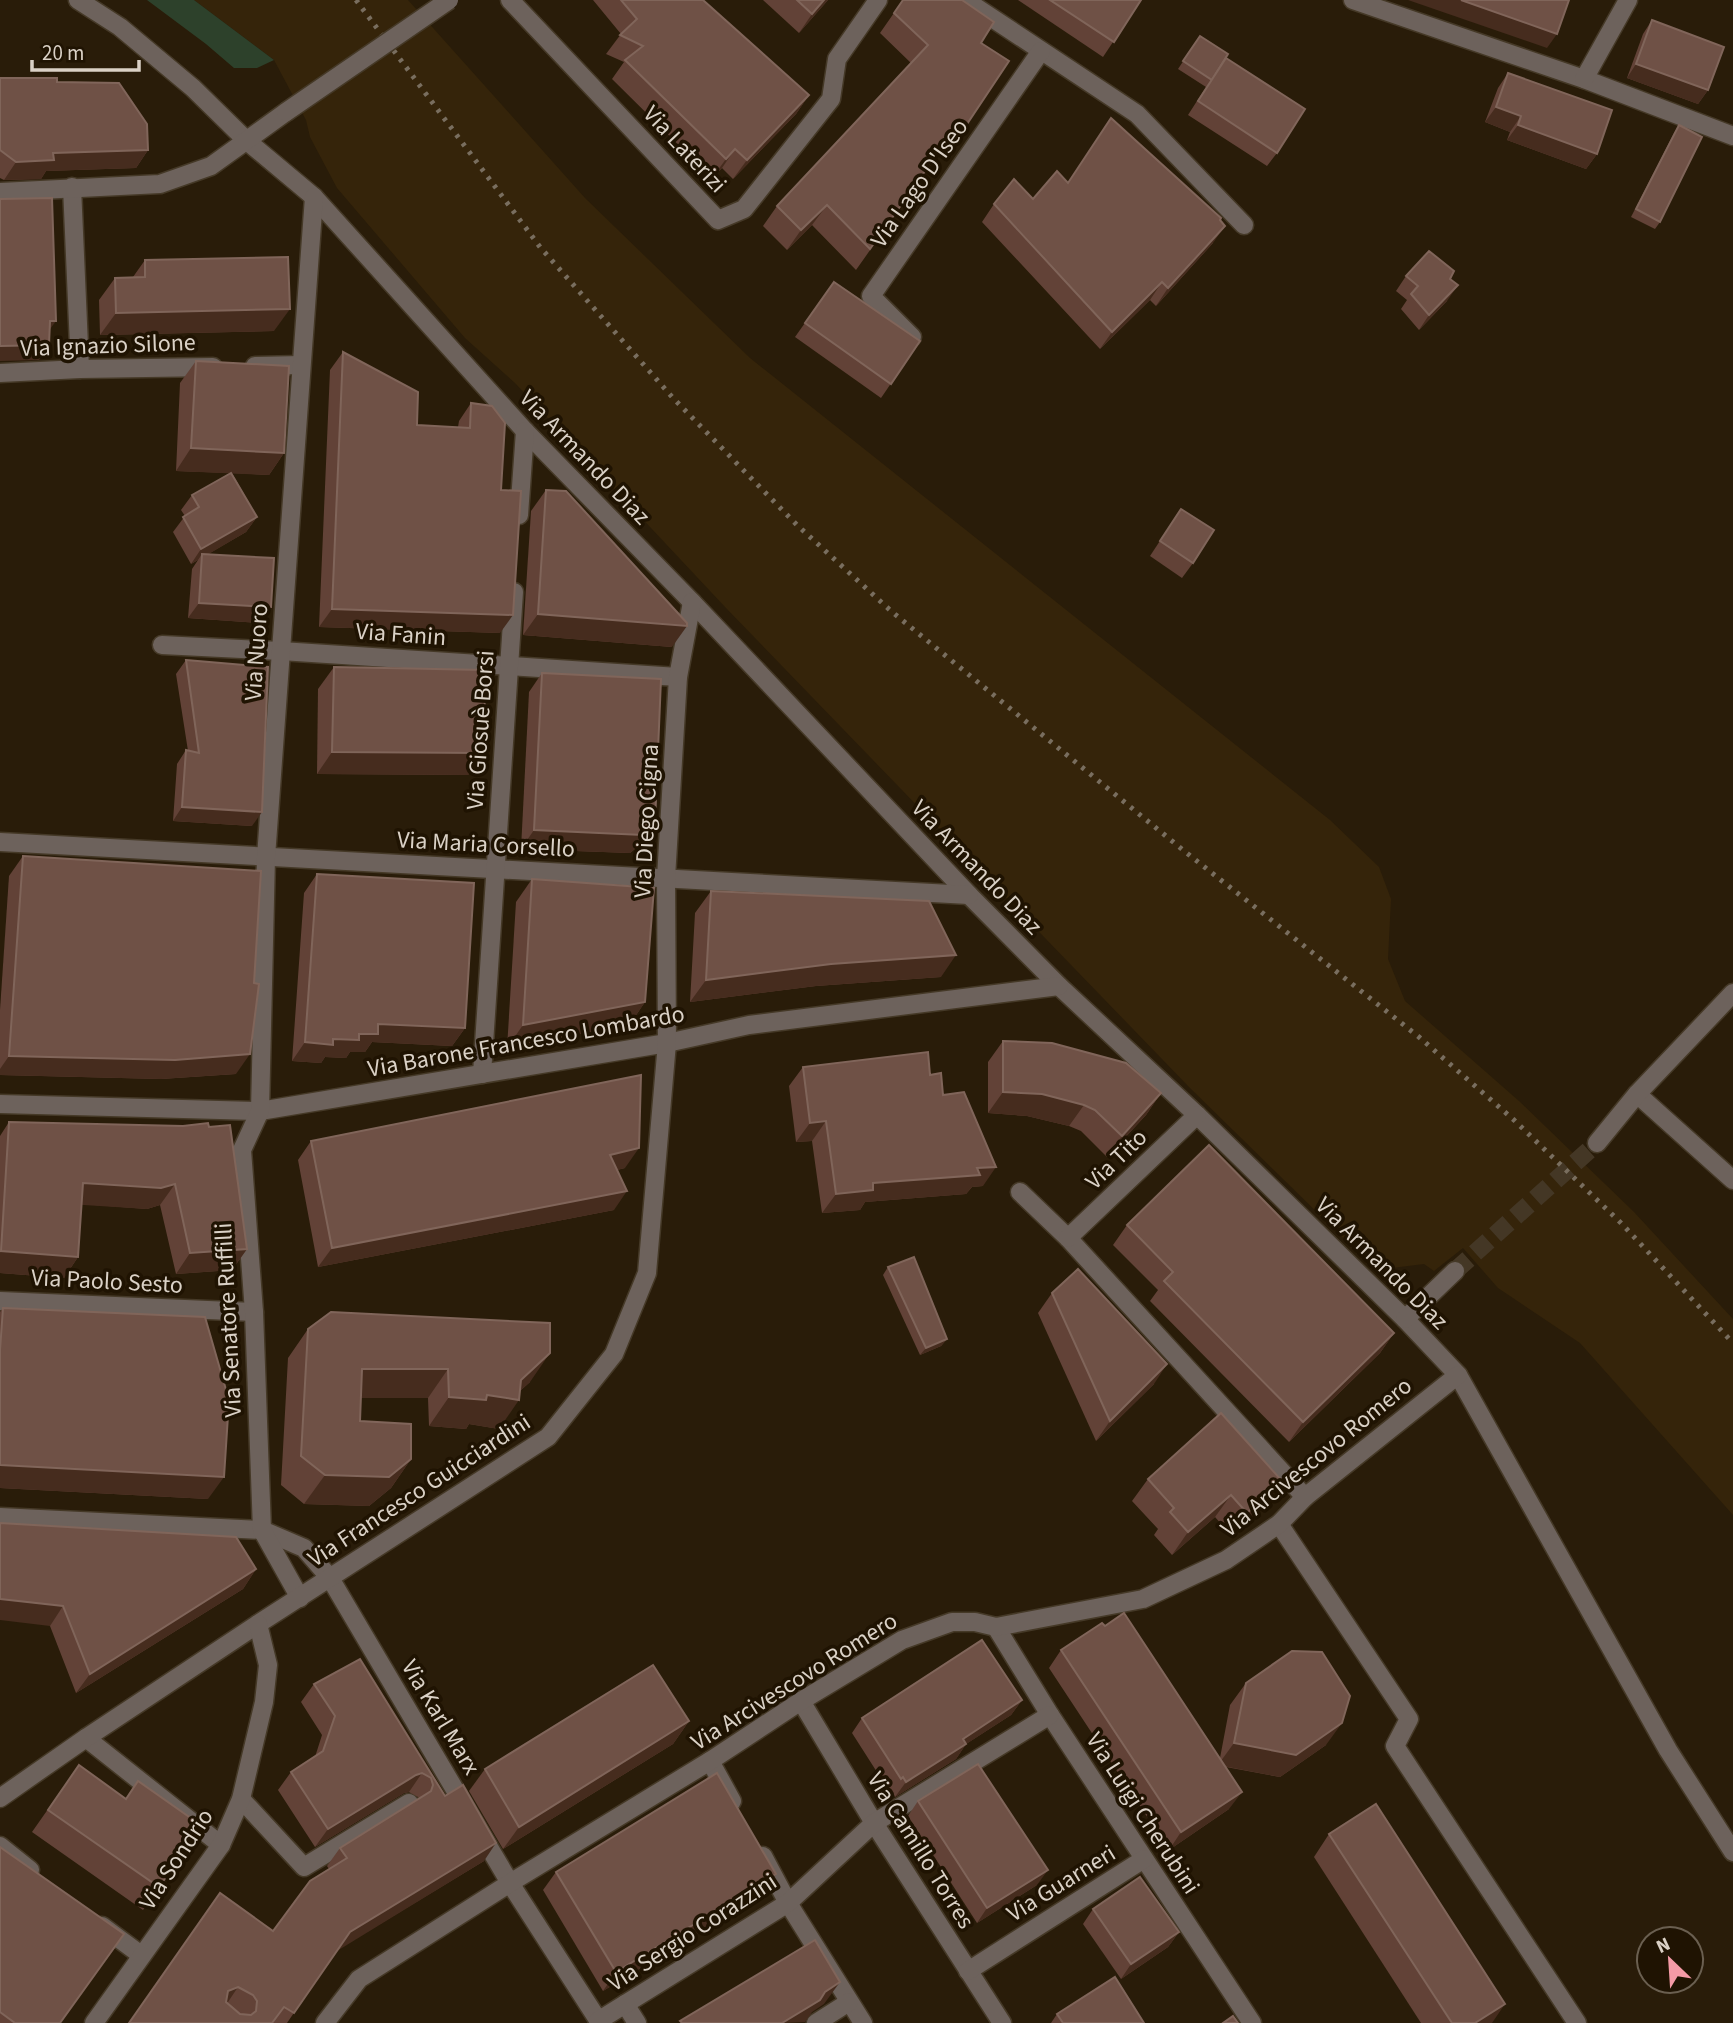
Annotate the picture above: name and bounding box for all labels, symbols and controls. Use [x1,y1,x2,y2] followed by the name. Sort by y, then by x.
[32,28,138,72] scale bar
[42,38,84,68] text: 20 m
[635,98,734,201] street label: Via Laterizi
[862,112,977,255] street label: Via Lago D'Iseo
[20,325,196,366] street label: Via Ignazio Silone
[511,382,658,533] street label: Via Armando Diaz
[236,602,277,702] street label: Via Nuoro
[355,614,447,655] street label: Via Fanin
[457,649,504,811] street label: Via Giosuè Borsi
[625,743,668,899] street label: Via Diego Cigna
[903,792,1050,943] street label: Via Armando Diaz
[396,822,576,867] street label: Via Maria Corsello
[365,996,687,1087] street label: Via Barone Francesco Lombardo
[1077,1121,1155,1198] street label: Via Tito
[1307,1189,1456,1338] street label: Via Armando Diaz
[206,1222,251,1418] street label: Via Senatore Ruffilli
[30,1260,184,1303] street label: Via Paolo Sesto
[1213,1369,1420,1546] street label: Via Arcivescovo Romero
[301,1405,538,1576] street label: Via Francesco Guicciardini
[684,1604,904,1759] street label: Via Arcivescovo Romero
[392,1653,489,1782] street label: Via Karl Marx
[1077,1725,1208,1901] street label: Via Luigi Cherubini
[858,1765,983,1936] street label: Via Camillo Torres
[131,1802,222,1917] street label: Via Sondrio
[1000,1836,1123,1931] street label: Via Guarneri
[601,1864,784,2000] street label: Via Sergio Corazzini
[1635,1925,1705,1995] north arrow
[1652,1931,1675,1961] text: N

